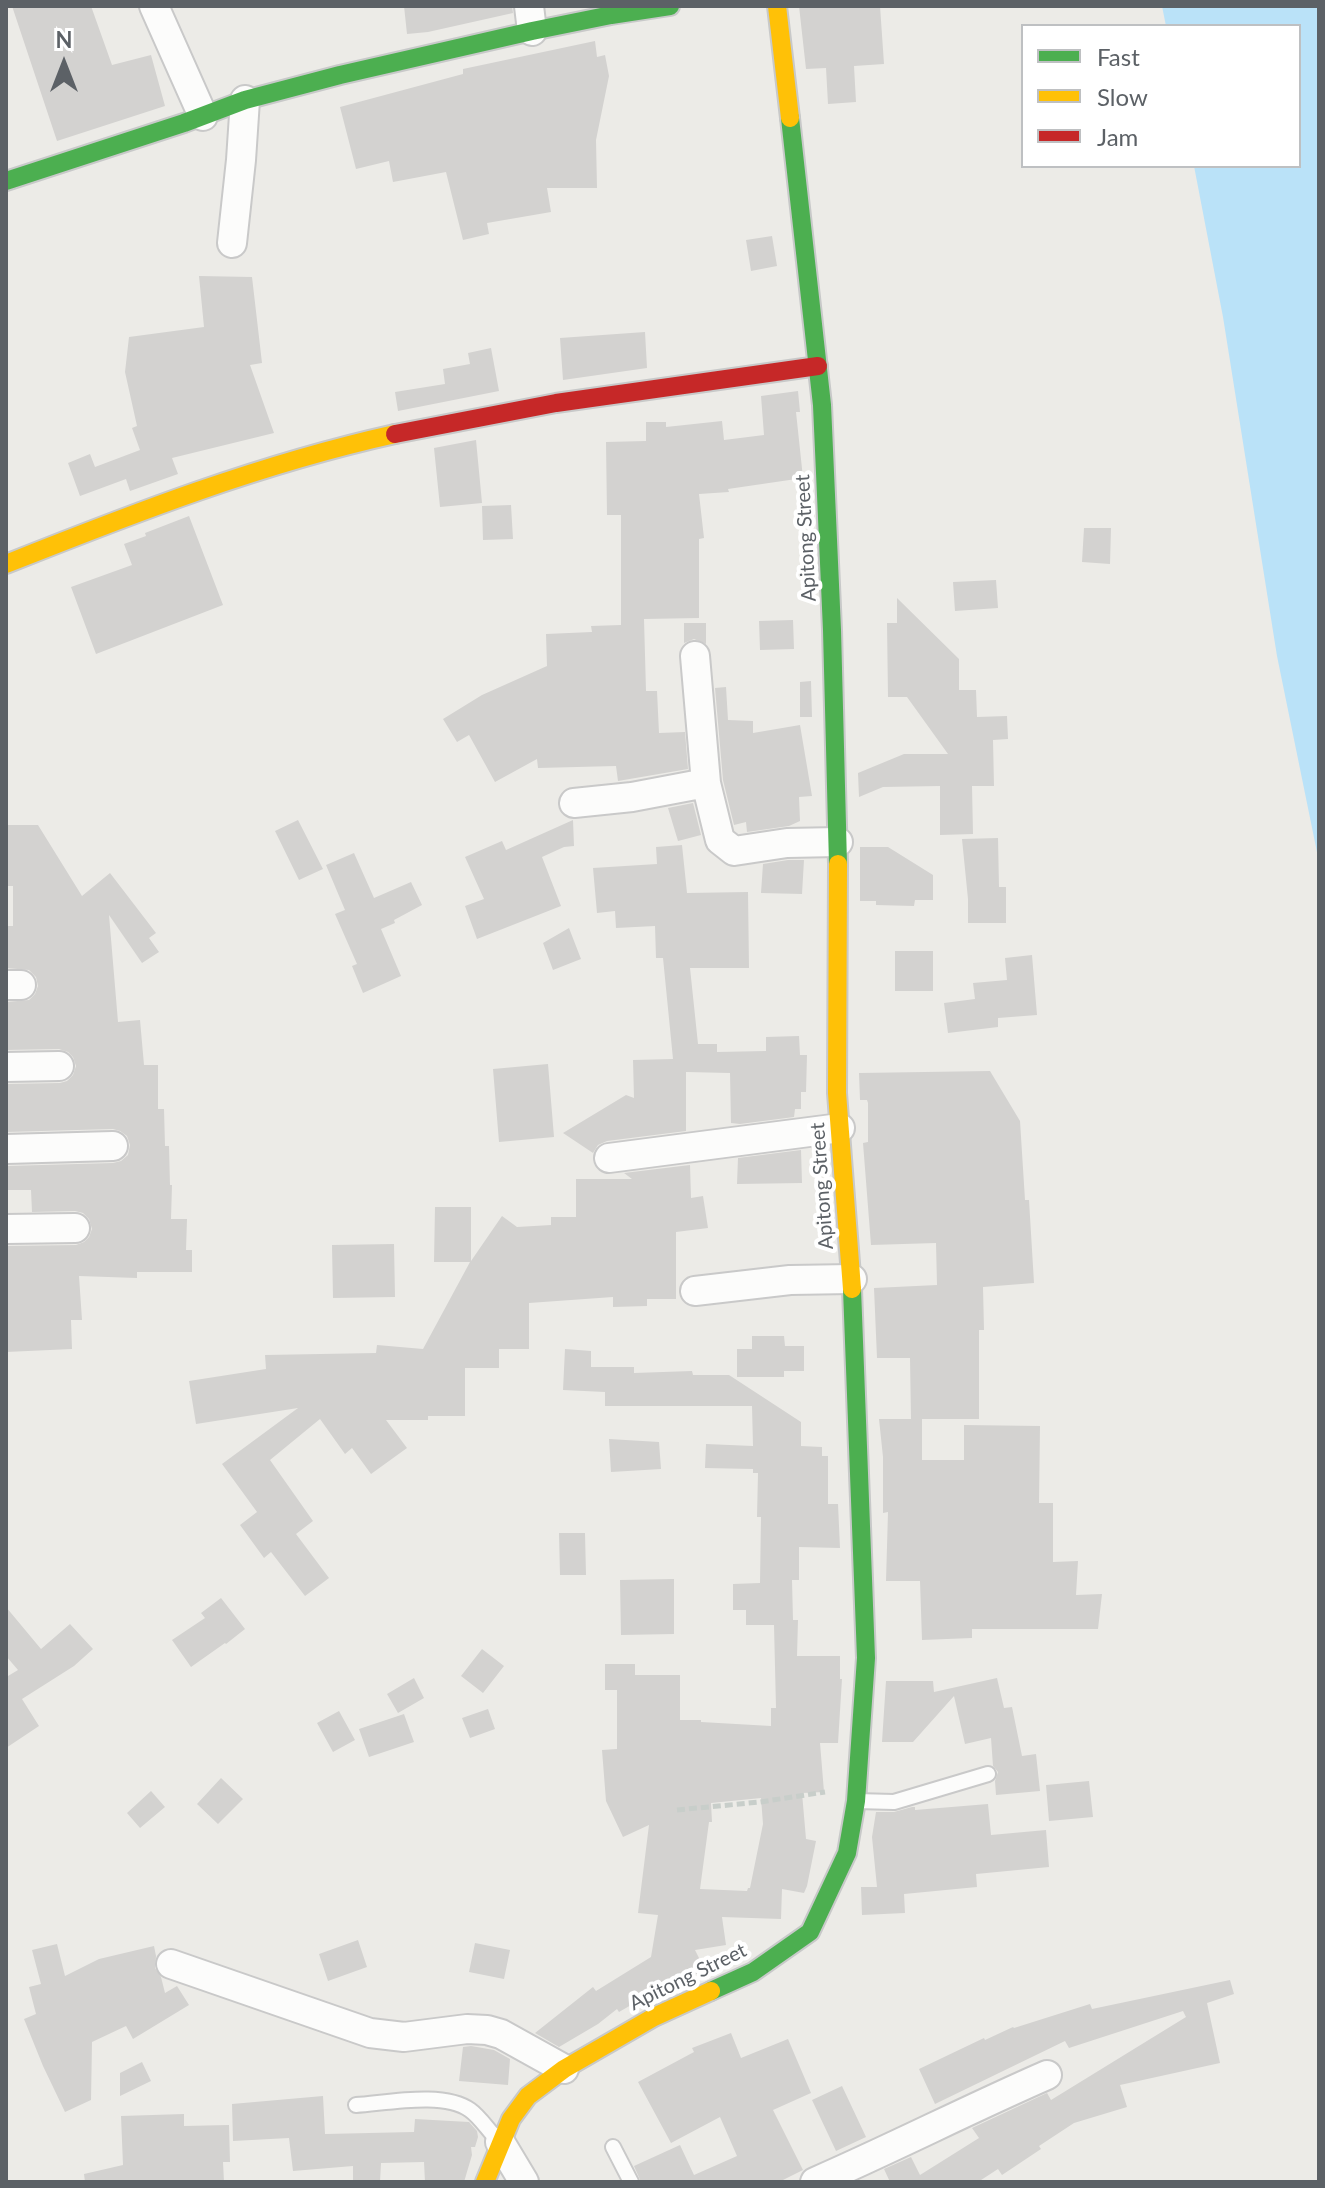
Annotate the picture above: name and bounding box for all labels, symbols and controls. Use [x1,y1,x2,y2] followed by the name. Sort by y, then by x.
[24,24,104,104] north arrow
[1021,24,1301,168] legend
[56,26,72,53] text: N
[1097,42,1140,71] text: Fast
[1097,82,1148,111] text: Slow
[1097,122,1138,151] text: Jam
[791,474,821,602] street label: Apitong Street
[806,1122,838,1250] street label: Apitong Street
[626,1938,750,2016] street label: Apitong Street

